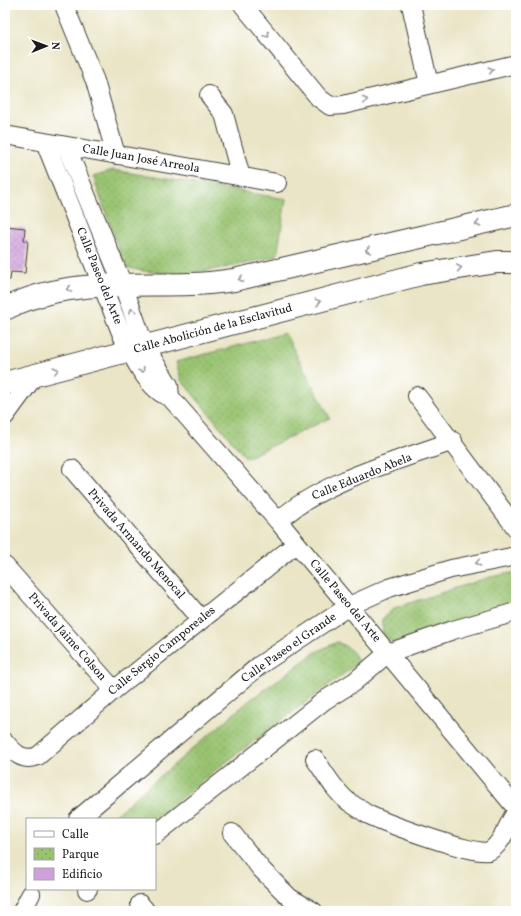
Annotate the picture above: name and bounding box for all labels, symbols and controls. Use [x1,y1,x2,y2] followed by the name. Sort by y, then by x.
[26,26,66,66] north arrow
[263,30,270,38] one-way arrow
[47,42,62,50] text: N
[488,66,494,74] one-way arrow
[361,96,368,104] one-way arrow
[81,141,201,177] street label: Calle Juan José Arreola
[475,219,481,227] one-way arrow
[72,225,126,327] street label: Calle Paseo del Arte
[364,245,371,253] one-way arrow
[456,264,463,273] one-way arrow
[238,274,244,282] one-way arrow
[66,284,72,293] one-way arrow
[314,298,321,306] one-way arrow
[132,300,294,358] street label: Calle Abolición de la Esclavitud
[128,307,137,314] one-way arrow
[53,366,60,374] one-way arrow
[137,366,144,373] one-way arrow
[310,450,414,504] street label: Calle Eduardo Abela
[84,486,189,603] street label: Privada Armando Menocal
[306,556,385,646] street label: Calle Paseo del Arte
[474,559,481,567] one-way arrow
[24,590,110,684] street label: Privada Jaime Colson
[105,603,219,699] street label: Calle Sergio Camporeales
[238,609,340,687] street label: Calle Paseo el Grande
[26,818,156,890] legend
[62,827,89,843] text: Calle
[62,847,99,863] text: Parque
[62,867,102,883] text: Edificio

